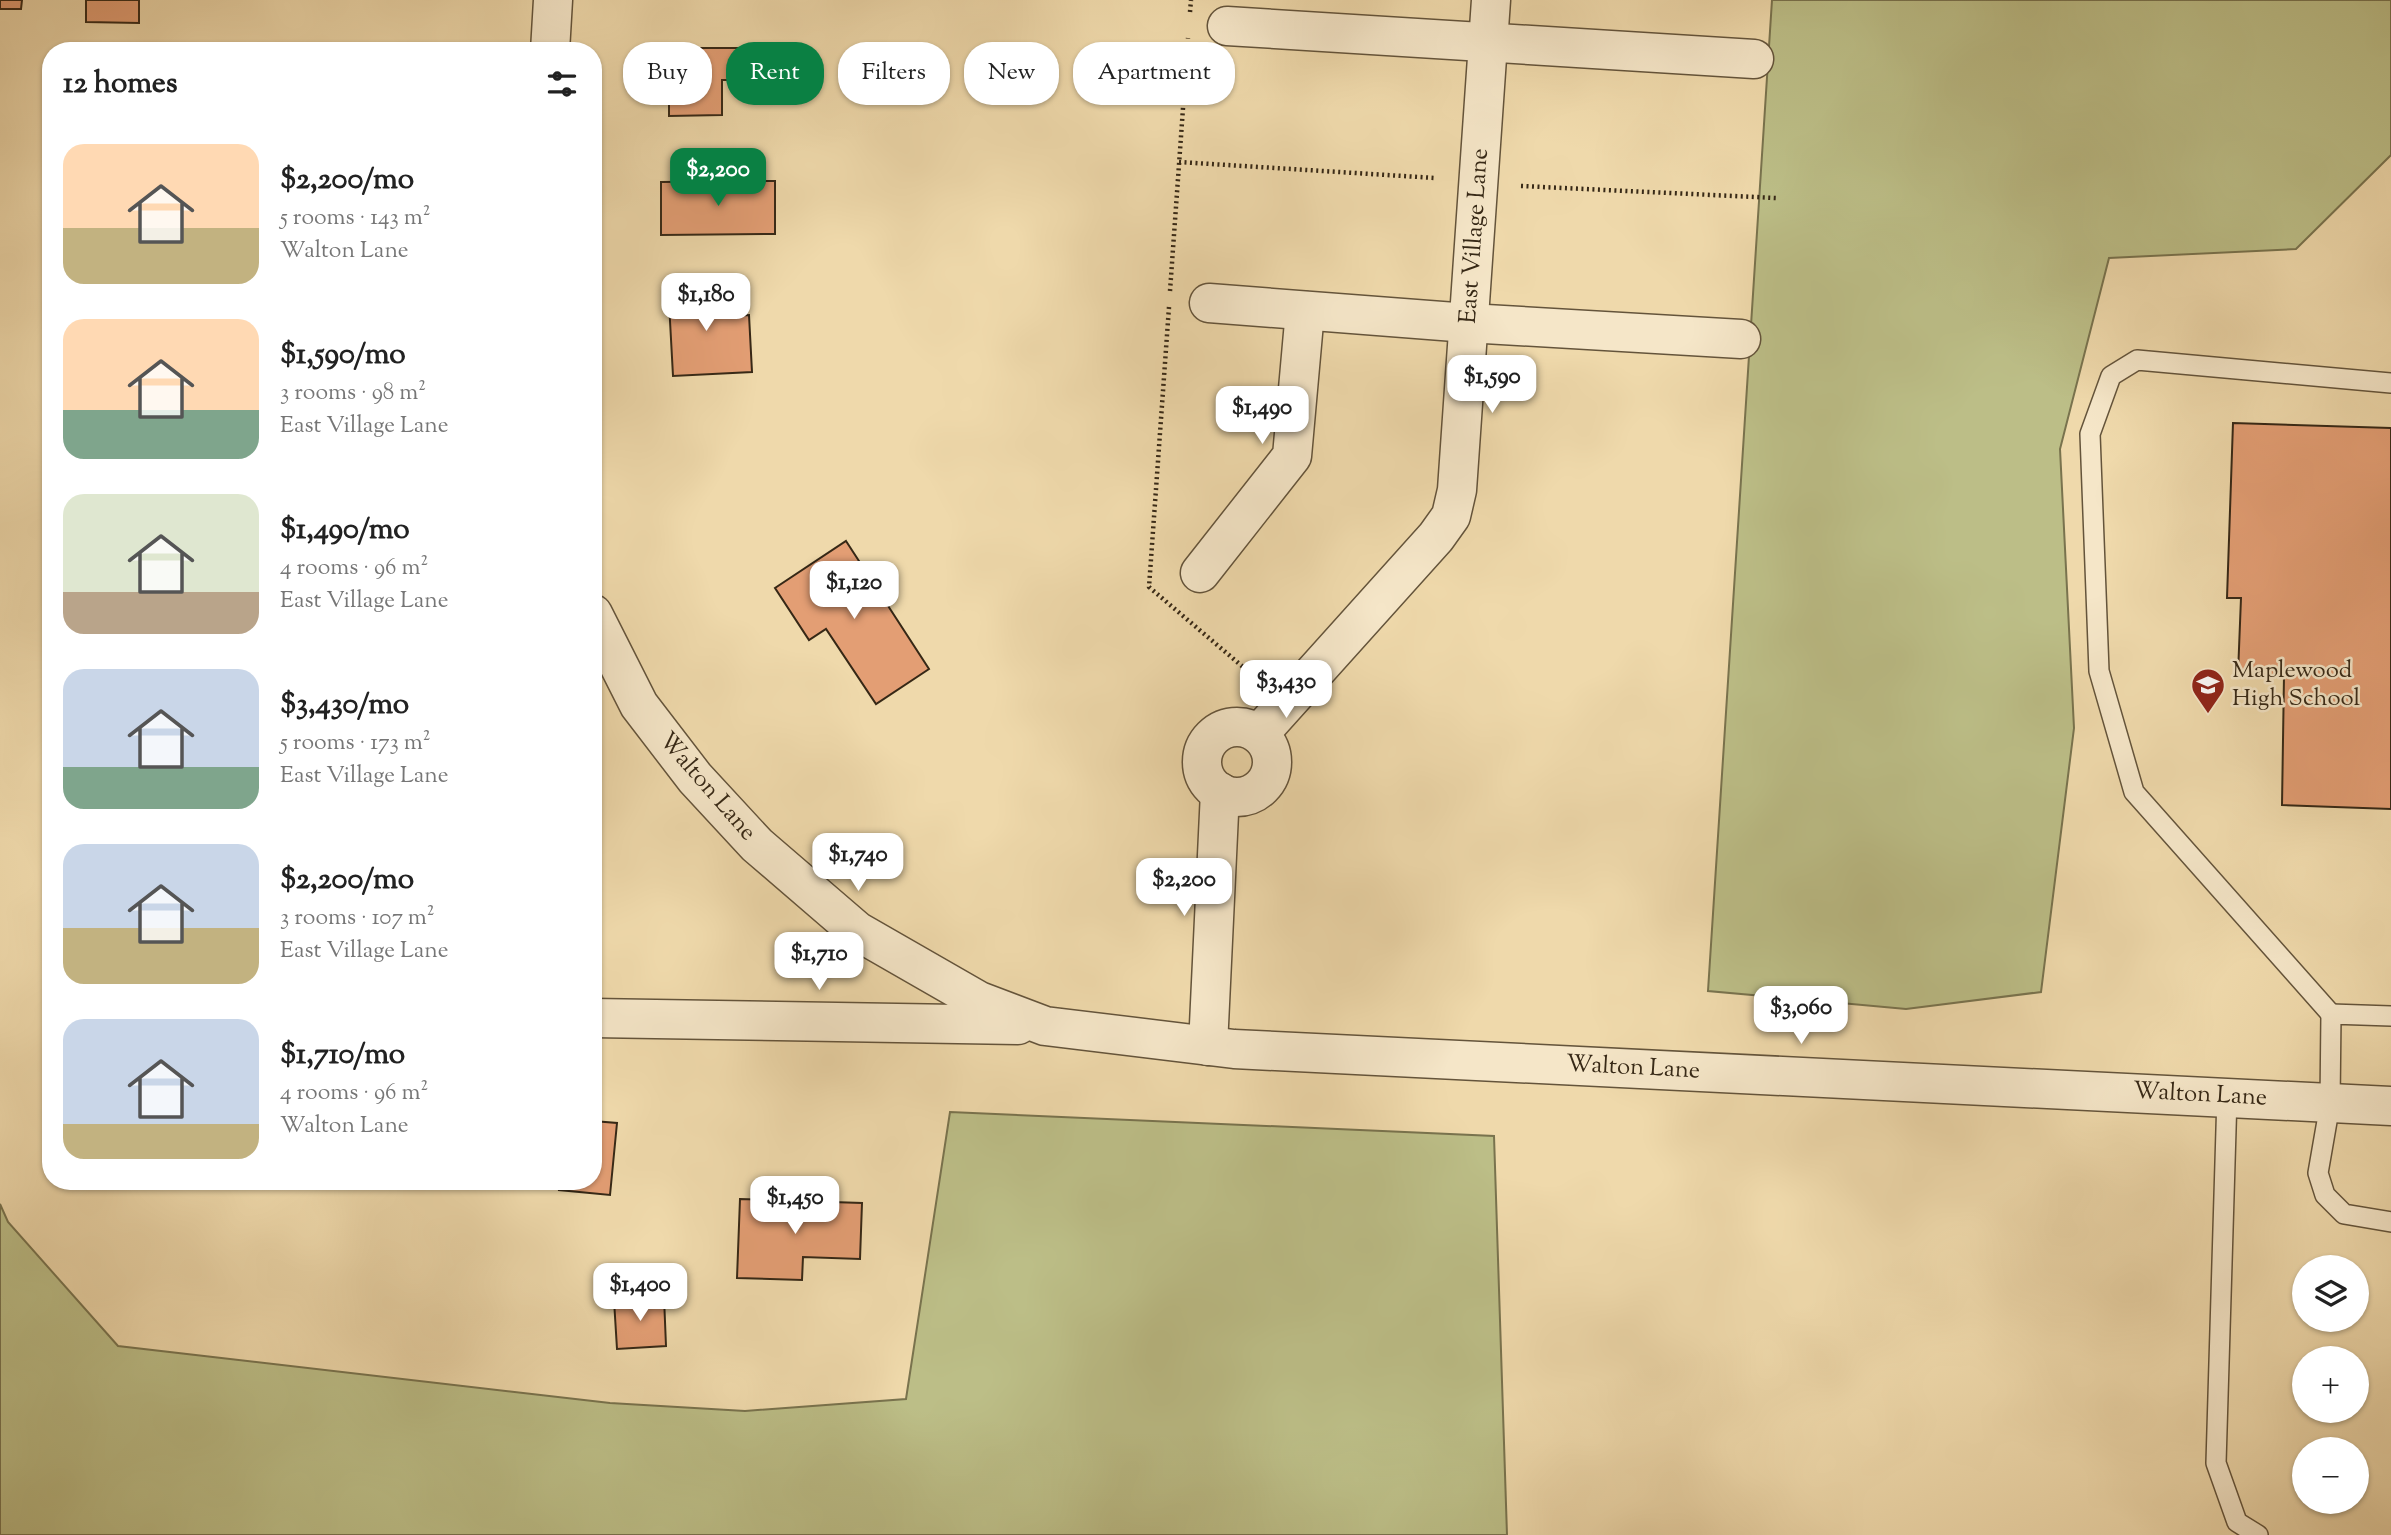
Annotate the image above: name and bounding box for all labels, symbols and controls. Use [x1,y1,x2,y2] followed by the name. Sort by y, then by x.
[623,42,712,105] chip: Buy
[726,42,824,105] chip: Rent
[838,42,950,105] chip: Filters
[964,42,1059,105] chip: New
[1073,42,1235,105] chip: Apartment
[63,63,178,106] text: 12 homes
[543,65,581,103] icon: filters
[1452,147,1498,325] street label: East Village Lane
[661,148,775,208] pin: $2,200
[686,154,750,187] text: $2,200
[280,159,414,202] text: $2,200/mo
[119,172,203,256] icon: home
[280,202,431,235] text: 5 rooms · 143 m²
[280,235,408,268] text: Walton Lane
[649,274,763,333] pin: $1,180
[677,279,735,312] text: $1,180
[280,334,406,377] text: $1,590/mo
[119,347,203,431] icon: home
[1435,356,1549,415] pin: $1,590
[1463,361,1521,394] text: $1,590
[280,377,426,410] text: 3 rooms · 98 m²
[1205,386,1319,446] pin: $1,490
[1232,392,1292,425] text: $1,490
[280,410,448,443] text: East Village Lane
[280,509,410,552] text: $1,490/mo
[119,522,203,606] icon: home
[280,552,428,585] text: 4 rooms · 96 m²
[797,562,911,621] pin: $1,120
[826,567,882,600] text: $1,120
[280,585,448,618] text: East Village Lane
[2232,654,2361,716] place label: Maplewood High School
[1229,660,1343,720] pin: $3,430
[1256,666,1316,699] text: $3,430
[2189,666,2227,715] school or university icon: Maplewood High School
[280,684,409,727] text: $3,430/mo
[119,697,203,781] icon: home
[650,725,764,849] street label: Walton Lane
[280,727,431,760] text: 5 rooms · 173 m²
[280,760,448,793] text: East Village Lane
[801,834,915,893] pin: $1,740
[828,839,888,872] text: $1,740
[1127,858,1241,918] pin: $2,200
[280,859,414,902] text: $2,200/mo
[1152,864,1216,897] text: $2,200
[119,872,203,956] icon: home
[280,902,435,935] text: 3 rooms · 107 m²
[762,932,876,992] pin: $1,710
[280,935,448,968] text: East Village Lane
[790,938,848,971] text: $1,710
[1744,986,1858,1046] pin: $3,060
[1770,992,1832,1025] text: $3,060
[280,1034,405,1077] text: $1,710/mo
[119,1047,203,1131] icon: home
[1565,1048,1701,1088] street label: Walton Lane
[2132,1075,2268,1115] street label: Walton Lane
[280,1077,428,1110] text: 4 rooms · 96 m²
[280,1110,408,1143] text: Walton Lane
[738,1176,852,1236] pin: $1,450
[766,1182,824,1215] text: $1,450
[2292,1255,2369,1514] map controls
[2292,1255,2369,1332] button: layers
[583,1264,697,1323] pin: $1,400
[609,1269,671,1302] text: $1,400
[2292,1346,2369,1423] button: +
[2292,1437,2369,1514] button: −

